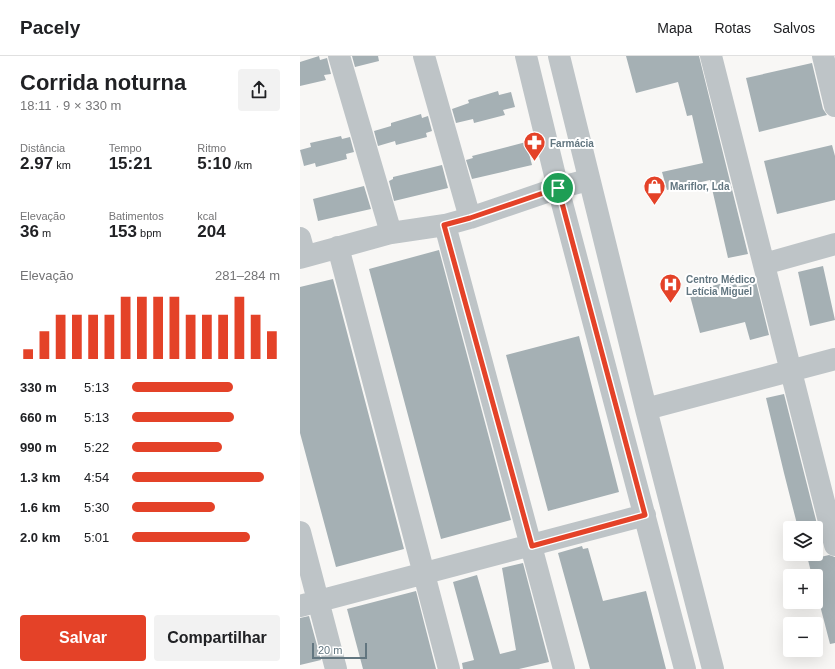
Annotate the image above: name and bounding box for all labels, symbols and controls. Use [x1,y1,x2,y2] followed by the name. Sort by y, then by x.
[20,17,80,38] text: Pacely
[657,20,692,36] text: Mapa
[714,20,751,36] text: Rotas
[773,20,815,36] text: Salvos
[238,69,280,111] button: share
[20,70,186,95] text: Corrida noturna
[20,98,121,113] text: 18:11 · 9 × 330 m
[522,130,548,163] pharmacy icon: Farmácia
[550,138,594,149] place label: Farmácia
[20,142,65,154] text: Distância
[109,142,142,154] text: Tempo
[197,142,226,154] text: Ritmo
[20,154,53,173] text: 2.97
[109,154,152,173] text: 15:21
[197,154,231,173] text: 5:10
[53,159,71,171] text: km
[231,159,252,171] text: /km
[541,171,575,205] pin
[641,173,667,206] shop icon: Mariflor, Lda
[547,177,569,199] icon: arrive
[670,181,730,192] place label: Mariflor, Lda
[20,210,65,222] text: Elevação
[109,210,164,222] text: Batimentos
[197,210,217,222] text: kcal
[20,222,39,241] text: 36
[109,222,137,241] text: 153
[197,222,226,241] text: 204
[39,227,51,239] text: m
[137,227,162,239] text: bpm
[20,268,73,283] text: Elevação
[215,268,280,283] text: 281–284 m
[658,272,684,305] hospital icon: Centro Médico Letícia Miguel
[686,274,755,297] place label: Centro Médico Letícia Miguel
[20,380,57,395] text: 330 m
[84,380,109,395] text: 5:13
[20,410,57,425] text: 660 m
[84,410,109,425] text: 5:13
[20,440,57,455] text: 990 m
[84,440,109,455] text: 5:22
[20,470,60,485] text: 1.3 km
[84,470,109,485] text: 4:54
[20,500,60,515] text: 1.6 km
[84,500,109,515] text: 5:30
[783,521,823,657] map controls
[783,521,823,561] button: layers
[20,530,60,545] text: 2.0 km
[84,530,109,545] text: 5:01
[783,569,823,609] button: +
[20,615,146,661] button: Salvar
[154,615,280,661] button: Compartilhar
[783,617,823,657] button: −
[312,641,367,660] scale bar
[318,644,342,656] text: 20 m

